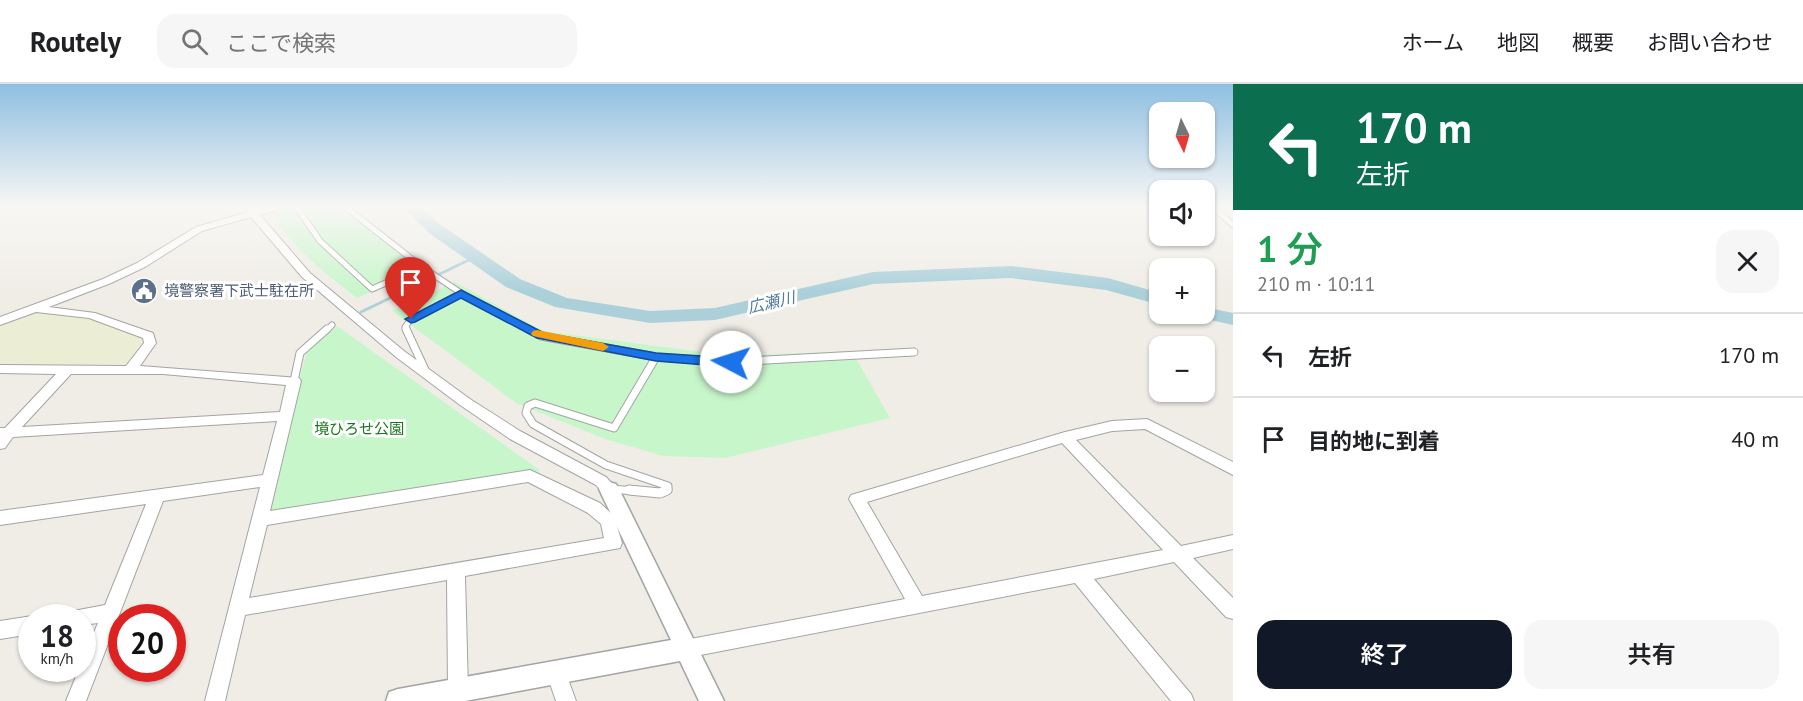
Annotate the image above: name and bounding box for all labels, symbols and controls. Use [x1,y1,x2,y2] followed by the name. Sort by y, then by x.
[157,14,577,68] search box
[30,23,121,60] text: Routely
[178,25,211,58] icon: search
[226,29,336,57] text: ここで検索
[1402,29,1464,56] text: ホーム
[1497,29,1539,56] text: 地図
[1572,29,1614,56] text: 概要
[1647,29,1773,56] text: お問い合わせ
[1356,100,1472,155] text: 170 m
[1149,102,1215,168] north arrow
[1149,102,1215,402] map controls
[1257,108,1335,186] icon: left
[1356,157,1410,191] text: 左折
[1149,180,1215,246] button: sound
[1257,225,1323,272] text: 1 分
[1716,230,1779,293] button: close
[385,257,436,319] pin
[1149,258,1215,324] button: +
[394,266,427,299] icon: arrive
[1257,271,1375,297] text: 210 m · 10:11
[129,276,159,306] public building icon: 境警察署下武士駐在所
[164,281,314,300] place label: 境警察署下武士駐在所
[745,286,799,317] water label: 広瀬川
[699,330,763,394] position arrow
[1149,336,1215,402] button: −
[1257,339,1290,372] icon: left
[1719,341,1779,369] text: 170 m
[1308,343,1352,371] text: 左折
[314,419,404,438] park label: 境ひろせ公園
[1257,423,1290,456] icon: arrive
[1731,425,1779,453] text: 40 m
[1308,427,1440,455] text: 目的地に到着
[108,604,186,682] speed limit sign: 20
[40,616,74,655] text: 18
[1257,620,1512,689] button: 終了
[1524,620,1779,689] button: 共有
[41,649,73,668] text: km/h

